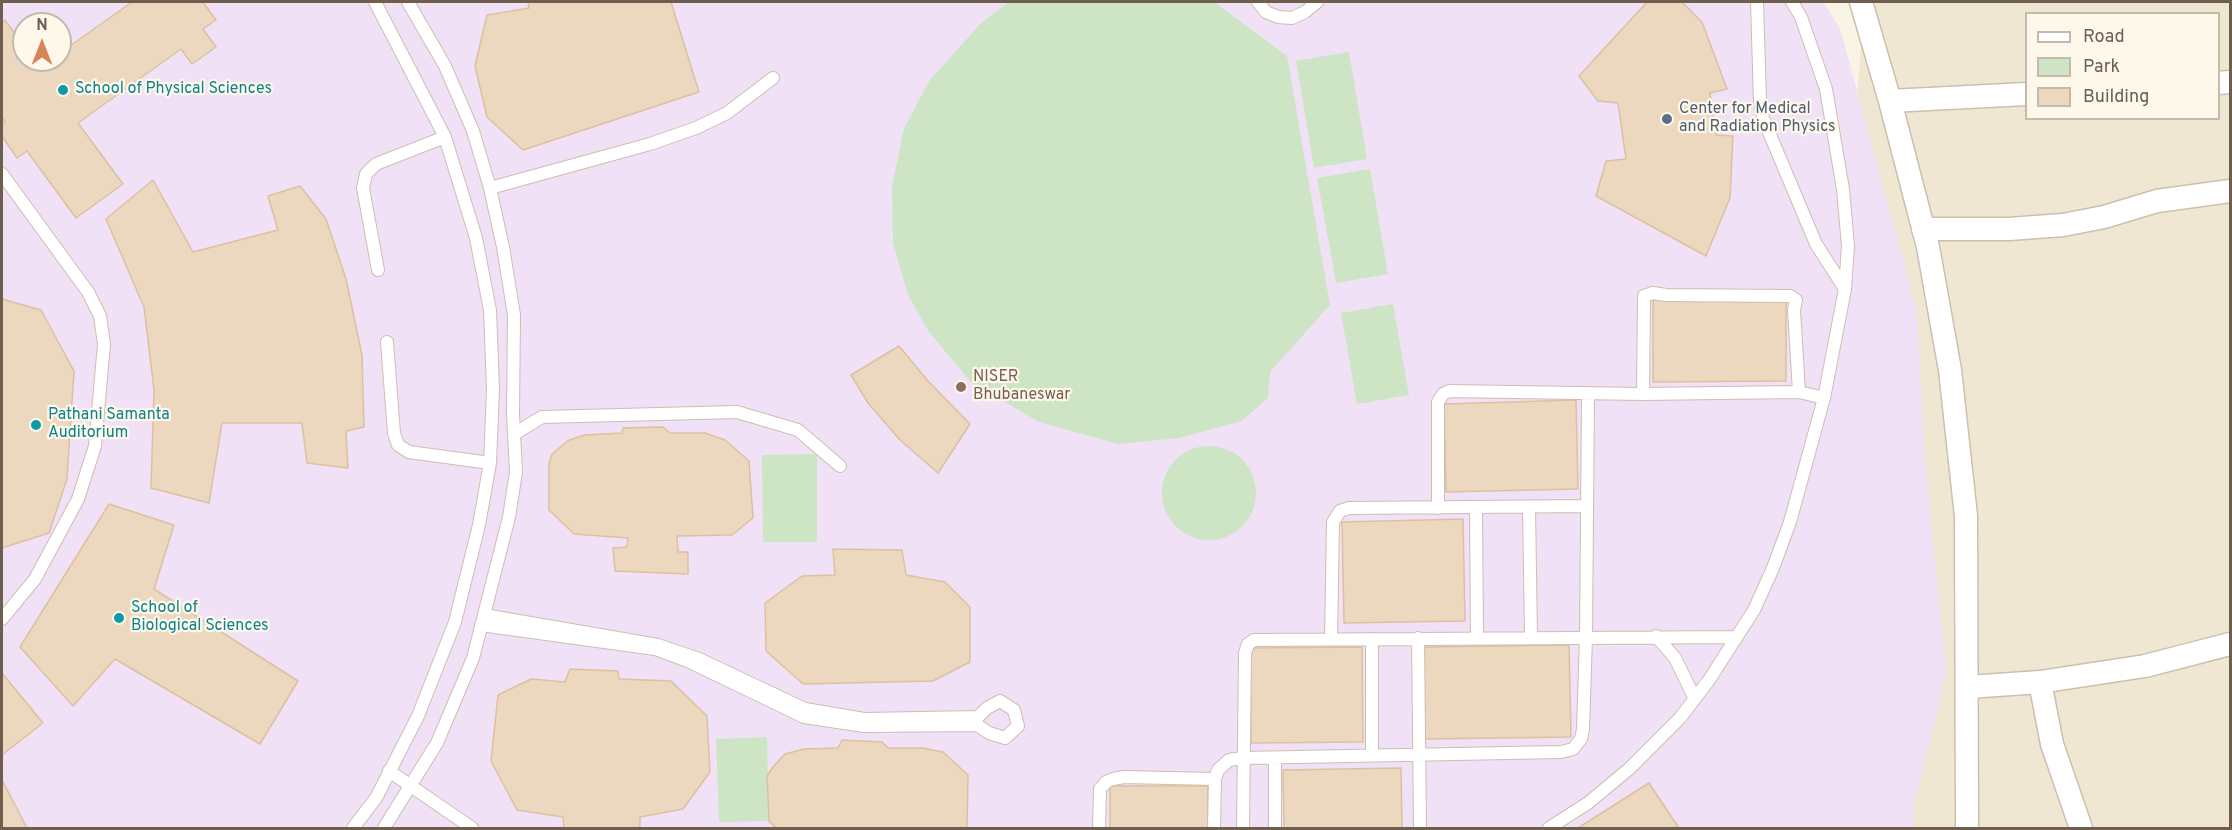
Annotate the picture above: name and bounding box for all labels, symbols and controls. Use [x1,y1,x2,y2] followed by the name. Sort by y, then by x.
[12,12,72,72] north arrow
[2025,12,2220,120] legend
[36,16,48,36] text: N
[2083,26,2125,49] text: Road
[2083,56,2120,79] text: Park
[75,80,272,100] place label: School of Physical Sciences
[56,83,70,97] marker: School of Physical Sciences
[2083,86,2149,109] text: Building
[1679,100,1836,138] place label: Center for Medical and Radiation Physics
[1660,112,1674,126] marker: Center for Medical and Radiation Physics
[973,368,1071,406] place label: NISER Bhubaneswar
[954,380,968,394] marker: NISER Bhubaneswar
[48,406,170,444] place label: Pathani Samanta Auditorium
[29,418,43,432] marker: Pathani Samanta Auditorium
[131,599,269,637] place label: School of Biological Sciences
[112,611,126,625] marker: School of Biological Sciences

